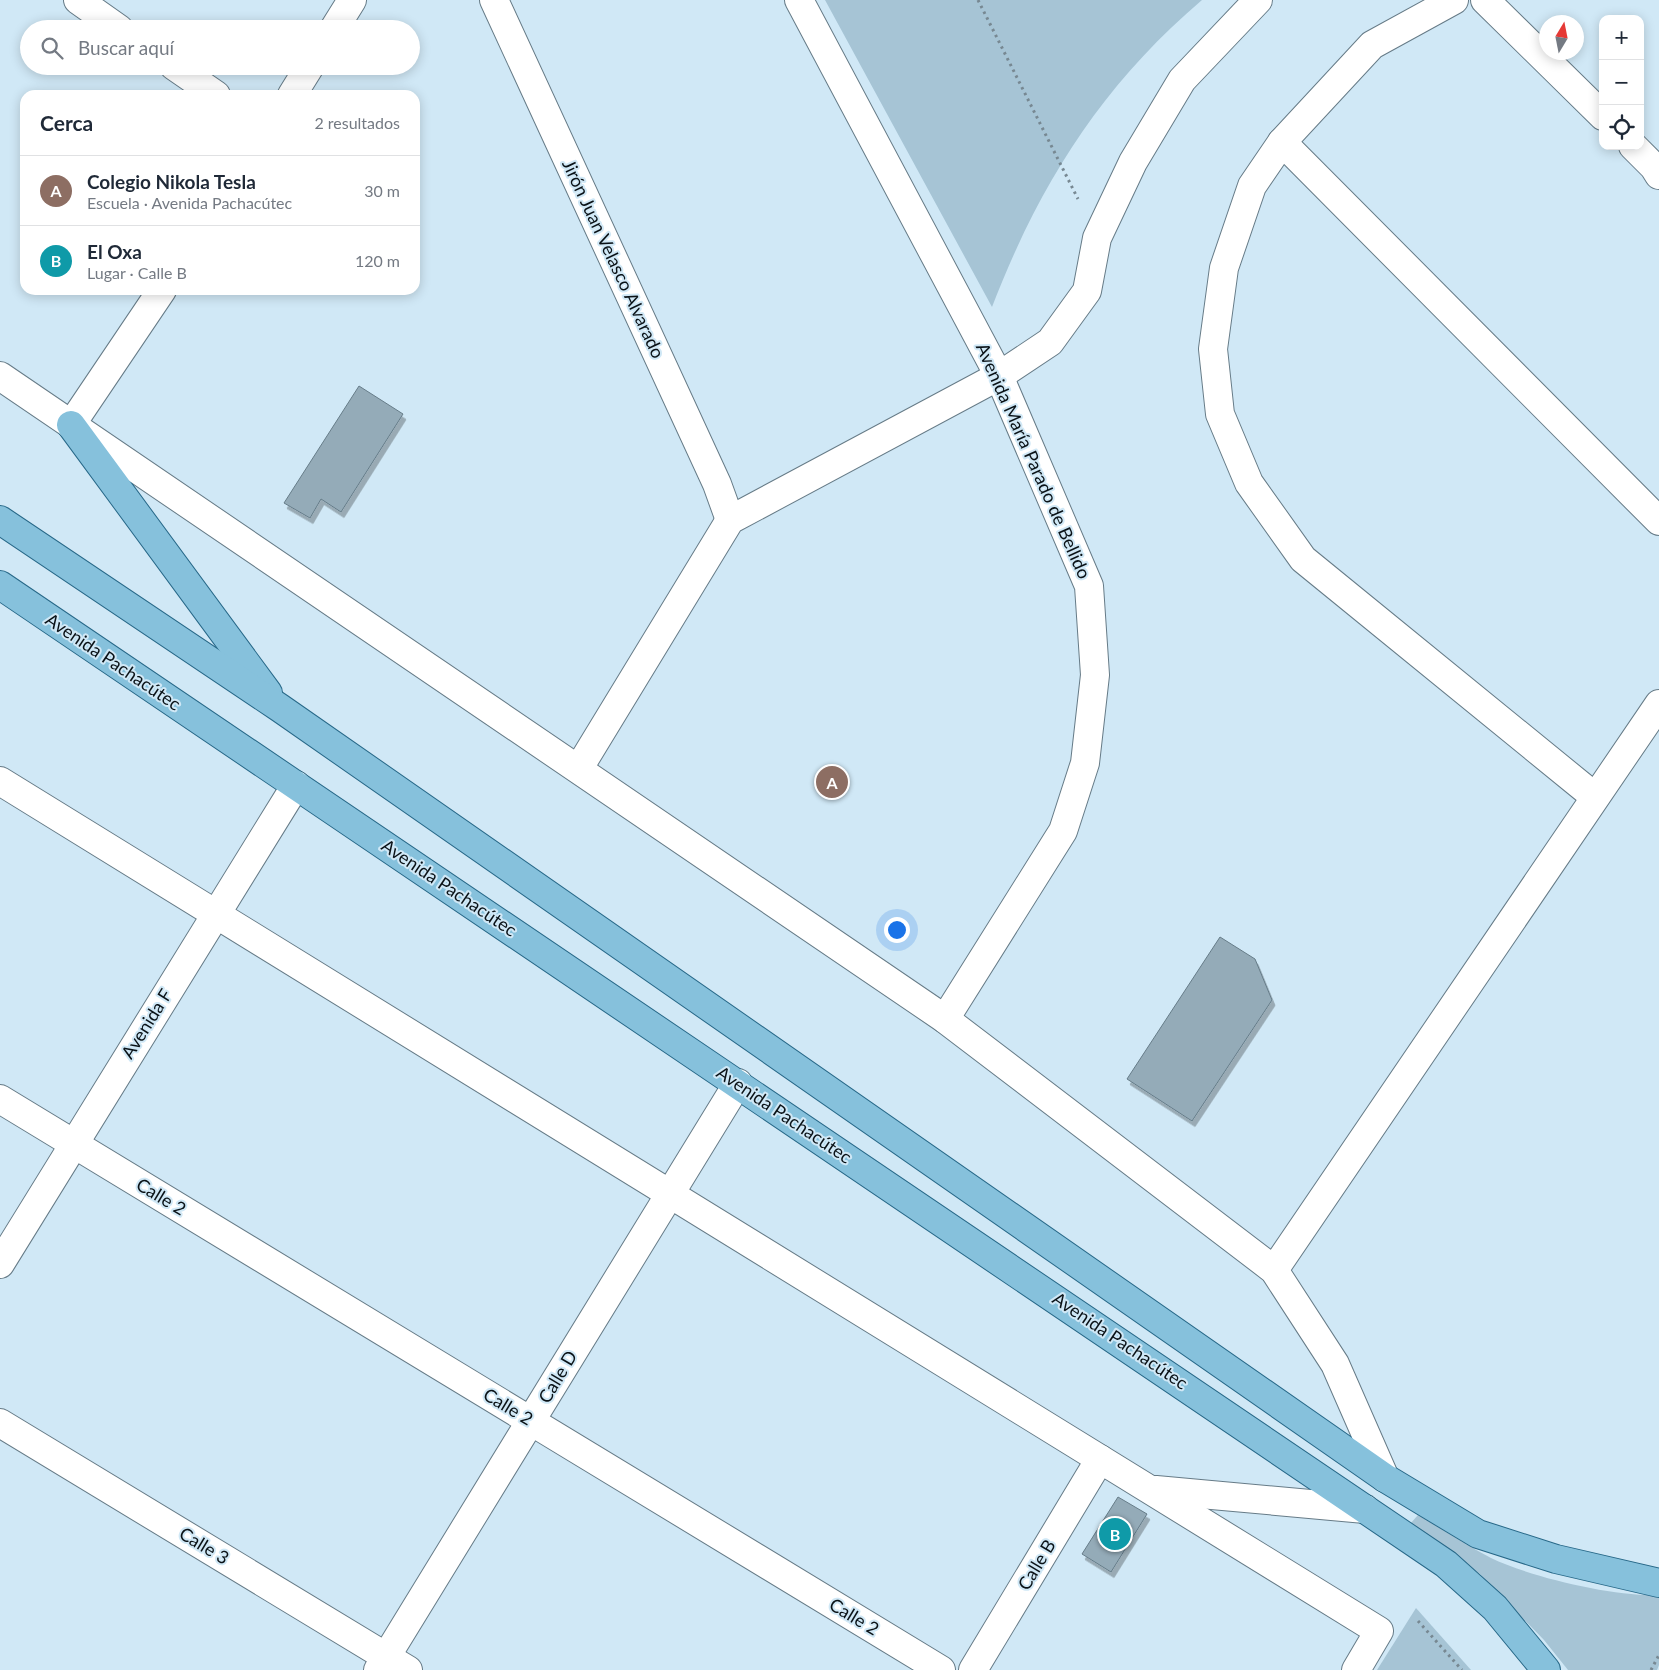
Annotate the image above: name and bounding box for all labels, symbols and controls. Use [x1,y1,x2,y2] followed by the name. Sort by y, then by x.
[1539,15,1584,60] north arrow
[1599,15,1644,150] map controls
[1599,15,1644,60] button: +
[20,20,420,75] search box
[38,34,66,62] icon: search
[78,36,174,59] text: Buscar aquí
[1599,60,1644,105] button: −
[1599,105,1644,150] button: locate
[40,110,93,135] text: Cerca
[314,113,400,132] text: 2 resultados
[558,156,670,361] street label: Jirón Juan Velasco Alvarado
[87,170,256,193] text: Colegio Nikola Tesla
[50,181,62,200] text: A
[364,181,400,200] text: 30 m
[87,193,292,212] text: Escuela · Avenida Pachacútec
[87,240,142,263] text: El Oxa
[51,251,61,270] text: B
[355,251,400,270] text: 120 m
[87,263,187,282] text: Lugar · Calle B
[972,339,1096,582] street label: Avenida María Parado de Bellido
[42,608,186,715] street label: Avenida Pachacútec
[816,763,848,801] pin: A
[378,834,522,941] street label: Avenida Pachacútec
[884,917,910,943] your location
[116,984,176,1062] street label: Avenida F
[713,1061,857,1168] street label: Avenida Pachacútec
[133,1173,190,1219] street label: Calle 2
[1049,1287,1193,1394] street label: Avenida Pachacútec
[533,1346,581,1407] street label: Calle D
[480,1383,537,1429] street label: Calle 2
[1099,1515,1131,1553] pin: B
[176,1522,233,1568] street label: Calle 3
[1012,1535,1060,1594] street label: Calle B
[826,1593,883,1639] street label: Calle 2

